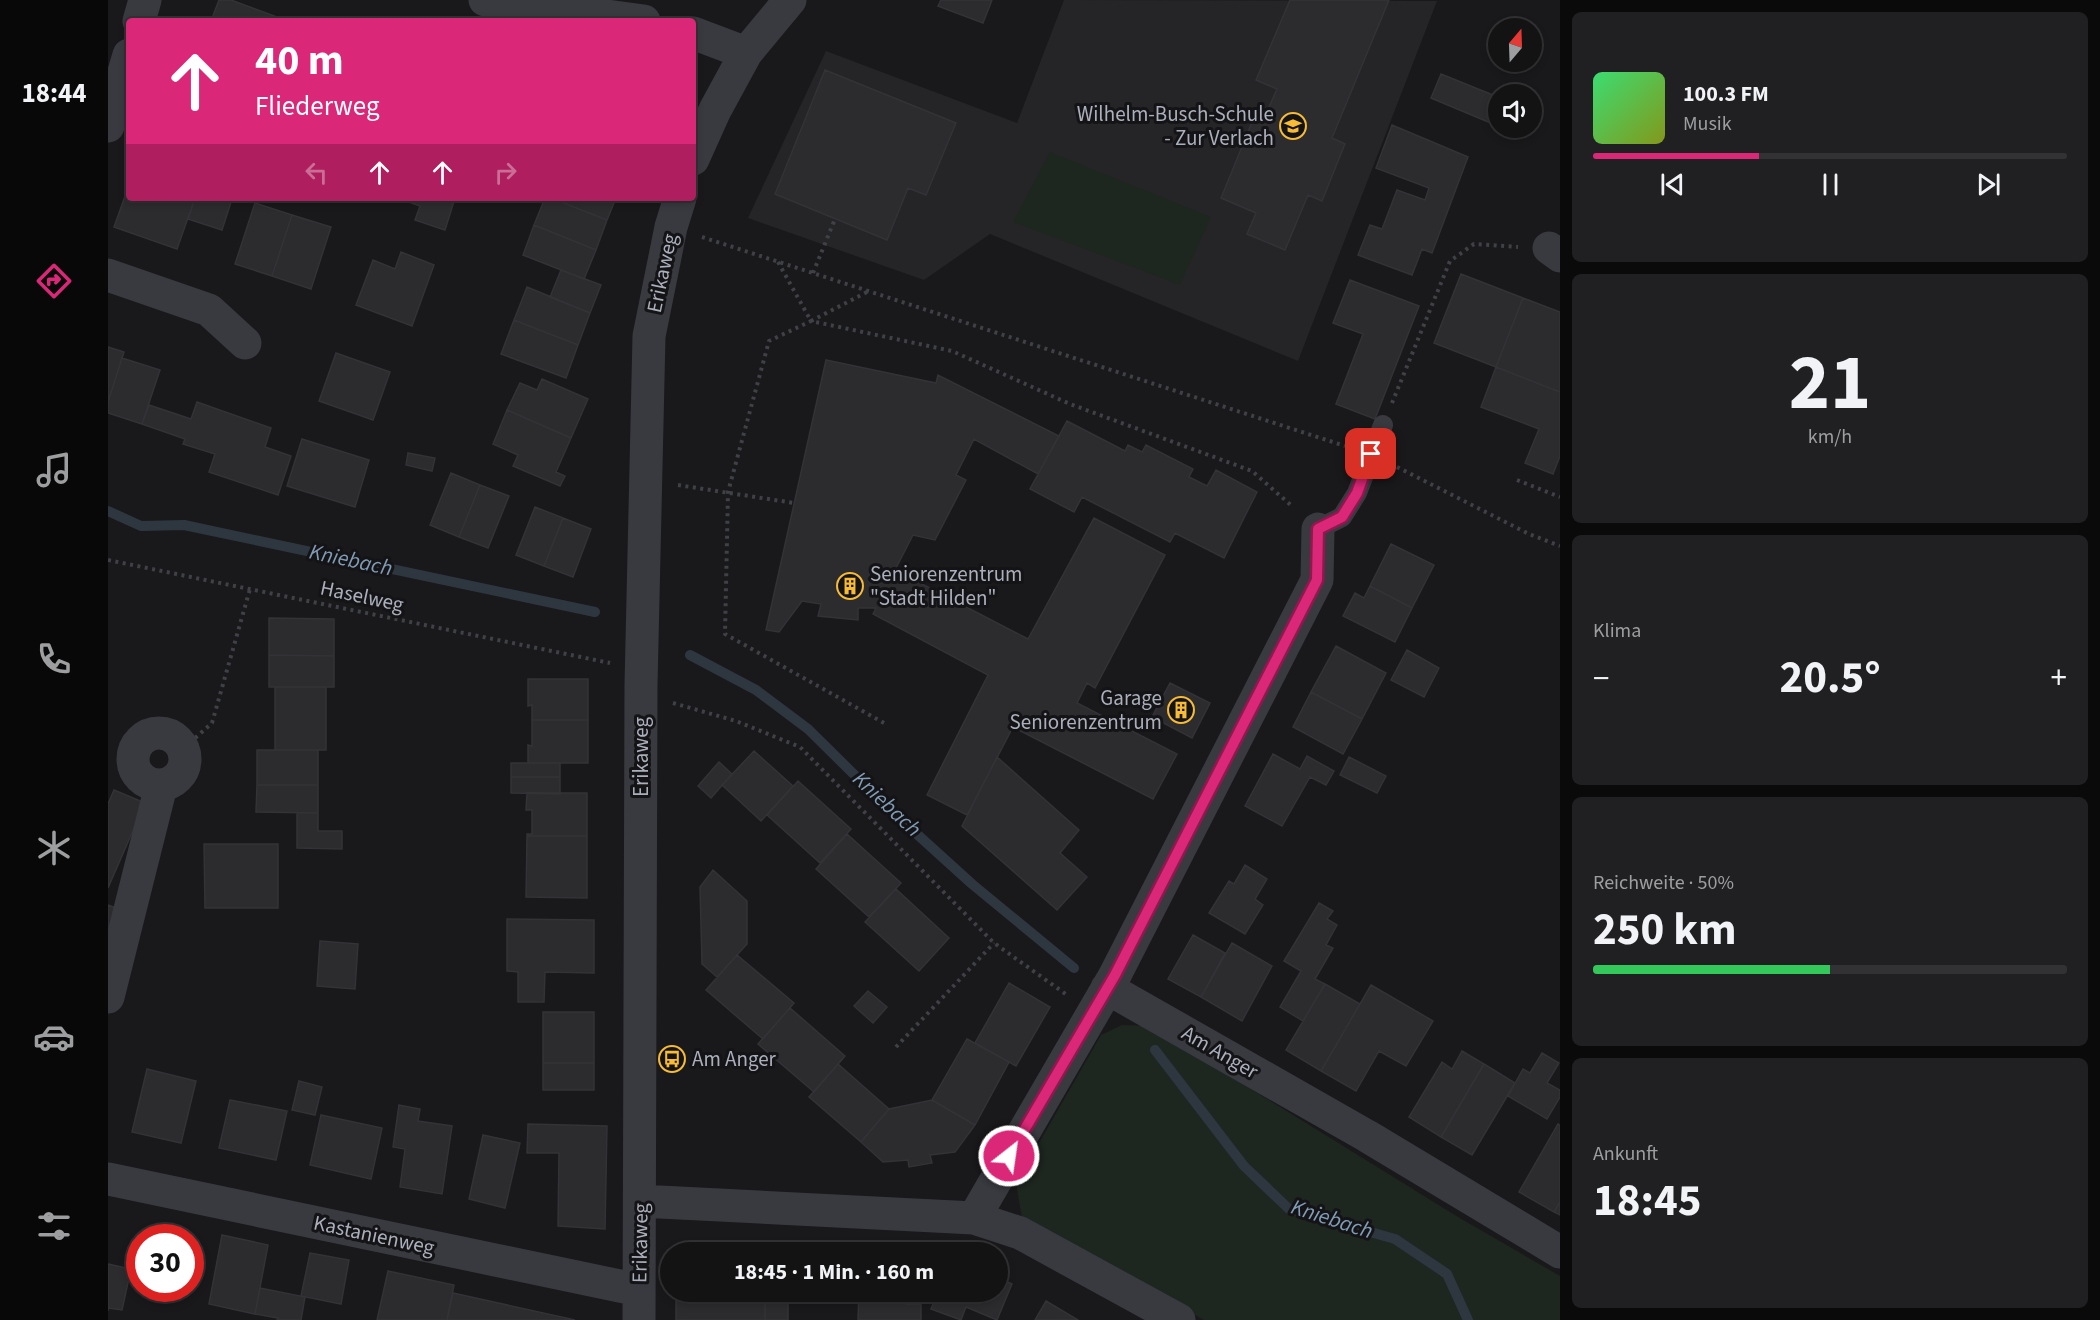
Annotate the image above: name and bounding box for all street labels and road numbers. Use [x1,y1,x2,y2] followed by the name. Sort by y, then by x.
[639,230,685,315] street label: Erikaweg
[317,573,407,620] street label: Haselweg
[626,717,656,797] street label: Erikaweg
[1176,1018,1264,1086] street label: Am Anger
[624,1202,656,1283] street label: Erikaweg
[311,1208,438,1263] street label: Kastanienweg

